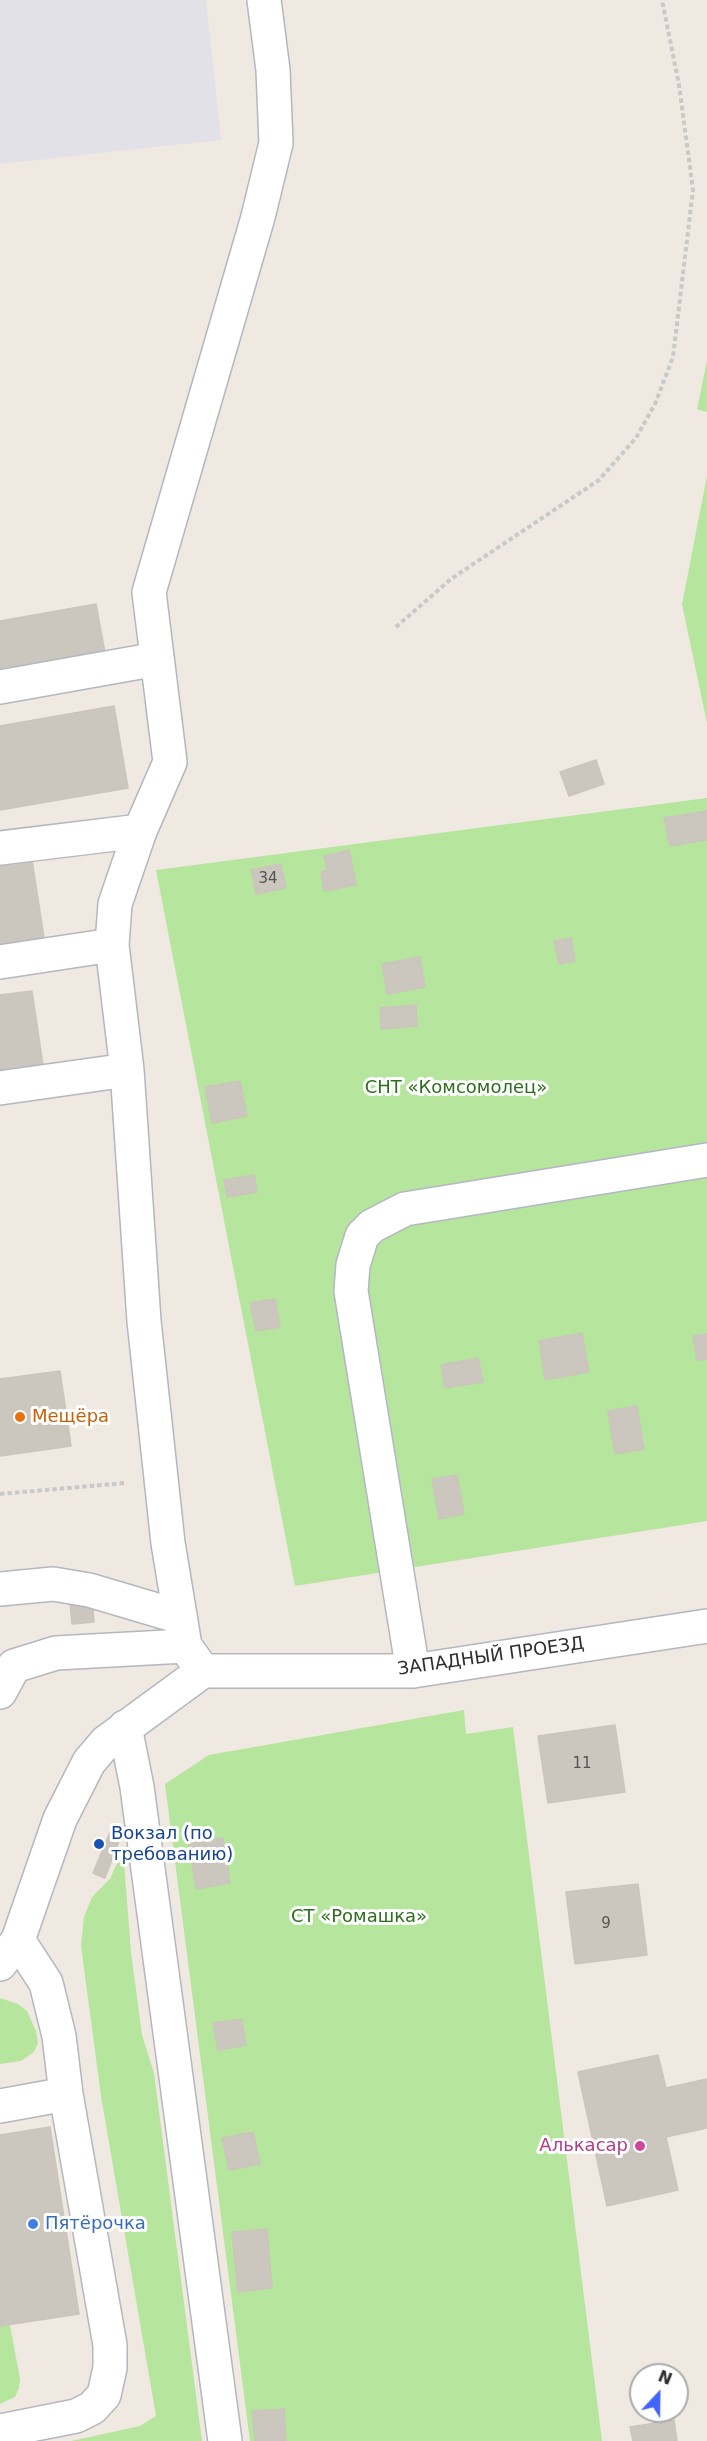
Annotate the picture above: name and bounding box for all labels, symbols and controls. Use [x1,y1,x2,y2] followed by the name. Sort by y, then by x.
[258,870,278,888] house number: 34
[365,1077,547,1099] park label: СНТ «Комсомолец»
[32,1406,109,1428] place label: Мещёра
[13,1410,27,1424] marker: Мещёра
[396,1633,586,1681] street label: ЗАПАДНЫЙ ПРОЕЗД
[572,1755,592,1773] house number: 11
[111,1823,233,1866] place label: Вокзал (по требованию)
[92,1837,106,1851] marker: Вокзал (по требованию)
[291,1906,427,1928] park label: СТ «Ромашка»
[601,1915,611,1933] house number: 9
[539,2135,628,2157] place label: Алькасар
[633,2139,647,2153] marker: Алькасар
[45,2213,146,2235] place label: Пятёрочка
[26,2217,40,2231] marker: Пятёрочка
[629,2363,689,2423] north arrow
[655,2366,675,2389] text: N

